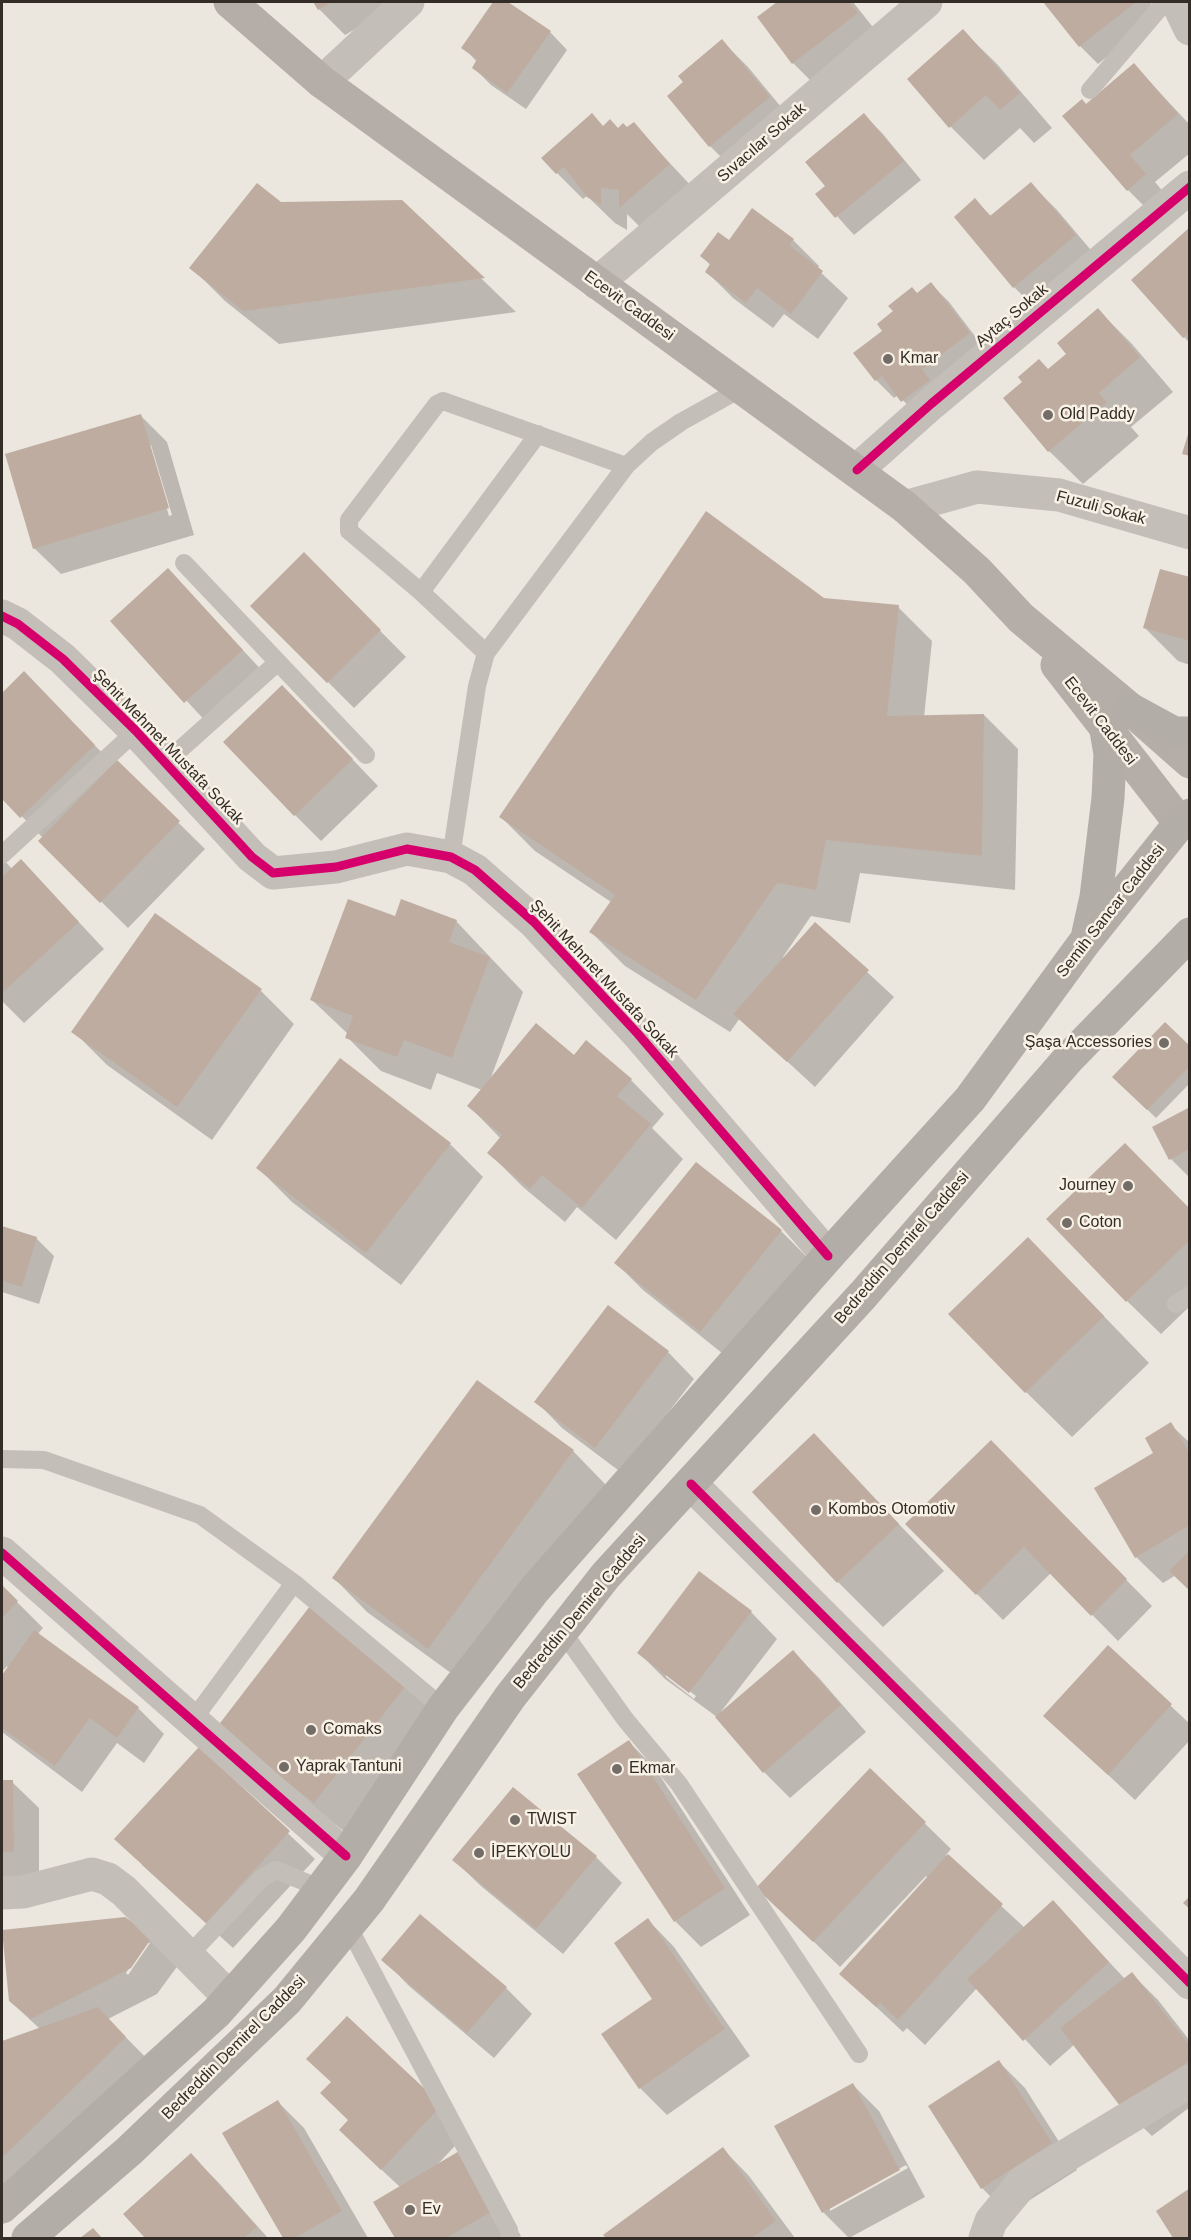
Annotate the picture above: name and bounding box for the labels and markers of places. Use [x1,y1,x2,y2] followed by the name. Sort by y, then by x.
[900,349,938,369] place label: Kmar
[881,352,895,366] marker: Kmar
[1060,405,1135,425] place label: Old Paddy
[1041,408,1055,422] marker: Old Paddy
[1025,1033,1152,1053] place label: Şaşa Accessories
[1157,1036,1171,1050] marker: Şaşa Accessories
[1059,1176,1116,1196] place label: Journey
[1121,1179,1135,1193] marker: Journey
[1079,1213,1122,1233] place label: Coton
[1060,1216,1074,1230] marker: Coton
[828,1500,955,1520] place label: Kombos Otomotiv
[809,1503,823,1517] marker: Kombos Otomotiv
[323,1720,382,1740] place label: Comaks
[304,1723,318,1737] marker: Comaks
[296,1757,402,1777] place label: Yaprak Tantuni
[629,1759,675,1779] place label: Ekmar
[277,1760,291,1774] marker: Yaprak Tantuni
[610,1762,624,1776] marker: Ekmar
[527,1810,577,1830] place label: TWIST
[508,1813,522,1827] marker: TWIST
[491,1843,571,1863] place label: İPEKYOLU
[472,1846,486,1860] marker: İPEKYOLU
[422,2200,441,2220] place label: Ev
[403,2203,417,2217] marker: Ev

